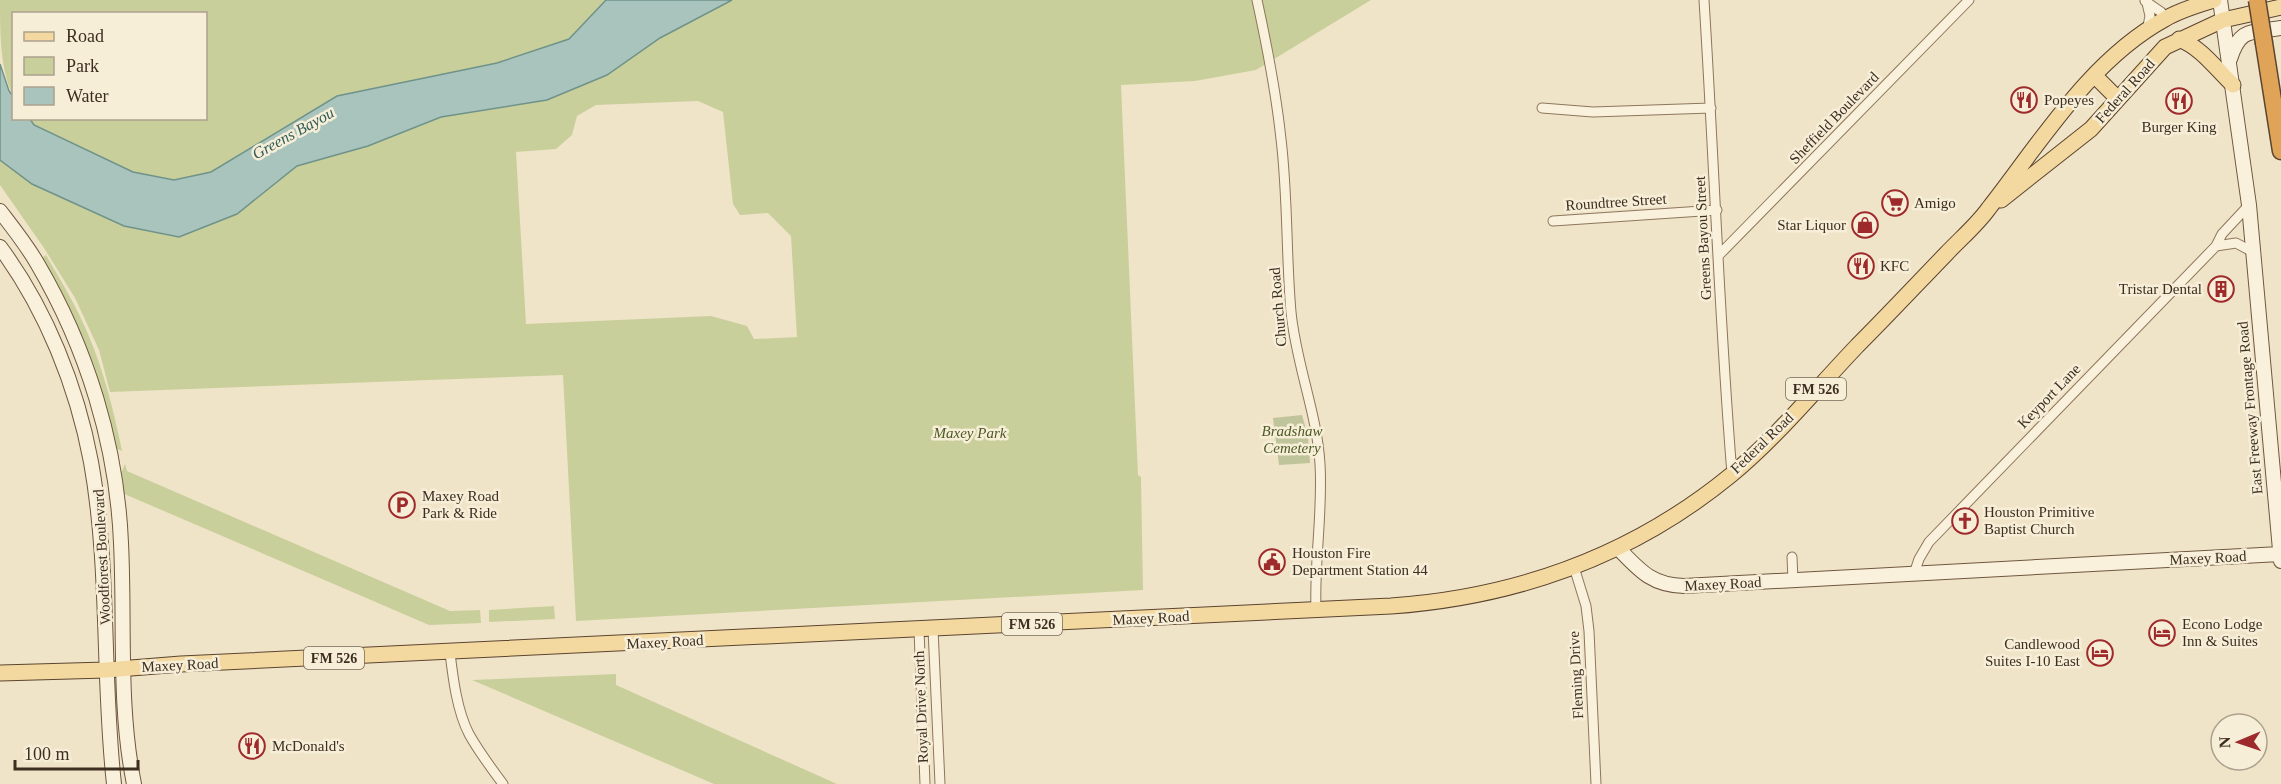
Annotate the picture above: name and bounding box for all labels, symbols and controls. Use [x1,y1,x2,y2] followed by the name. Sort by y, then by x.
[12,12,207,120] legend
[66,26,104,46] text: Road
[2092,55,2158,126] street label: Federal Road
[66,56,99,76] text: Park
[1786,69,1882,167] street label: Sheffield Boulevard
[2009,85,2039,115] restaurant icon: Popeyes
[66,86,109,106] text: Water
[2164,86,2194,116] restaurant icon: Burger King
[2044,92,2094,108] place label: Popeyes
[249,104,337,163] water label: Greens Bayou
[2141,119,2217,135] place label: Burger King
[1692,175,1714,300] street label: Greens Bayou Street
[1880,188,1910,218] supermarket icon: Amigo
[1565,190,1668,214] street label: Roundtree Street
[1914,195,1956,211] place label: Amigo
[1850,210,1880,240] shop icon: Star Liquor
[1777,217,1846,233] place label: Star Liquor
[1846,251,1876,281] restaurant icon: KFC
[1880,258,1909,274] place label: KFC
[1267,266,1289,347] street label: Church Road
[2206,274,2236,304] building icon: Tristar Dental
[2119,281,2202,297] place label: Tristar Dental
[2234,320,2266,495] street label: East Freeway Frontage Road
[2014,360,2084,431] street label: Keyport Lane
[1786,378,1846,400] road number: FM 526
[1728,409,1797,477] street label: Federal Road
[1262,423,1322,456] park label: Bradshaw Cemetery
[933,425,1007,441] park label: Maxey Park
[90,488,114,625] street label: Woodforest Boulevard
[422,488,500,521] place label: Maxey Road Park & Ride
[387,490,417,520] parking icon: Maxey Road Park & Ride
[1984,504,2095,537] place label: Houston Primitive Baptist Church
[1950,506,1980,536] church icon: Houston Primitive Baptist Church
[1292,545,1428,578] place label: Houston Fire Department Station 44
[1257,547,1287,577] public building icon: Houston Fire Department Station 44
[2169,548,2247,568] street label: Maxey Road
[1684,574,1762,594] street label: Maxey Road
[1112,608,1190,628] street label: Maxey Road
[1002,613,1062,635] road number: FM 526
[2182,616,2263,649] place label: Econo Lodge Inn & Suites
[2147,618,2177,648] hotel icon: Econo Lodge Inn & Suites
[1566,630,1586,719] street label: Fleming Drive
[626,632,704,652] street label: Maxey Road
[1985,636,2081,669] place label: Candlewood Suites I-10 East
[2085,638,2115,668] hotel icon: Candlewood Suites I-10 East
[304,647,364,669] road number: FM 526
[911,650,931,763] street label: Royal Drive North
[141,655,219,675] street label: Maxey Road
[2209,712,2269,772] north arrow
[237,731,267,761] restaurant icon: McDonald's
[15,733,138,771] scale bar
[2216,736,2233,749] text: N
[272,738,345,754] place label: McDonald's
[24,744,70,764] text: 100 m

